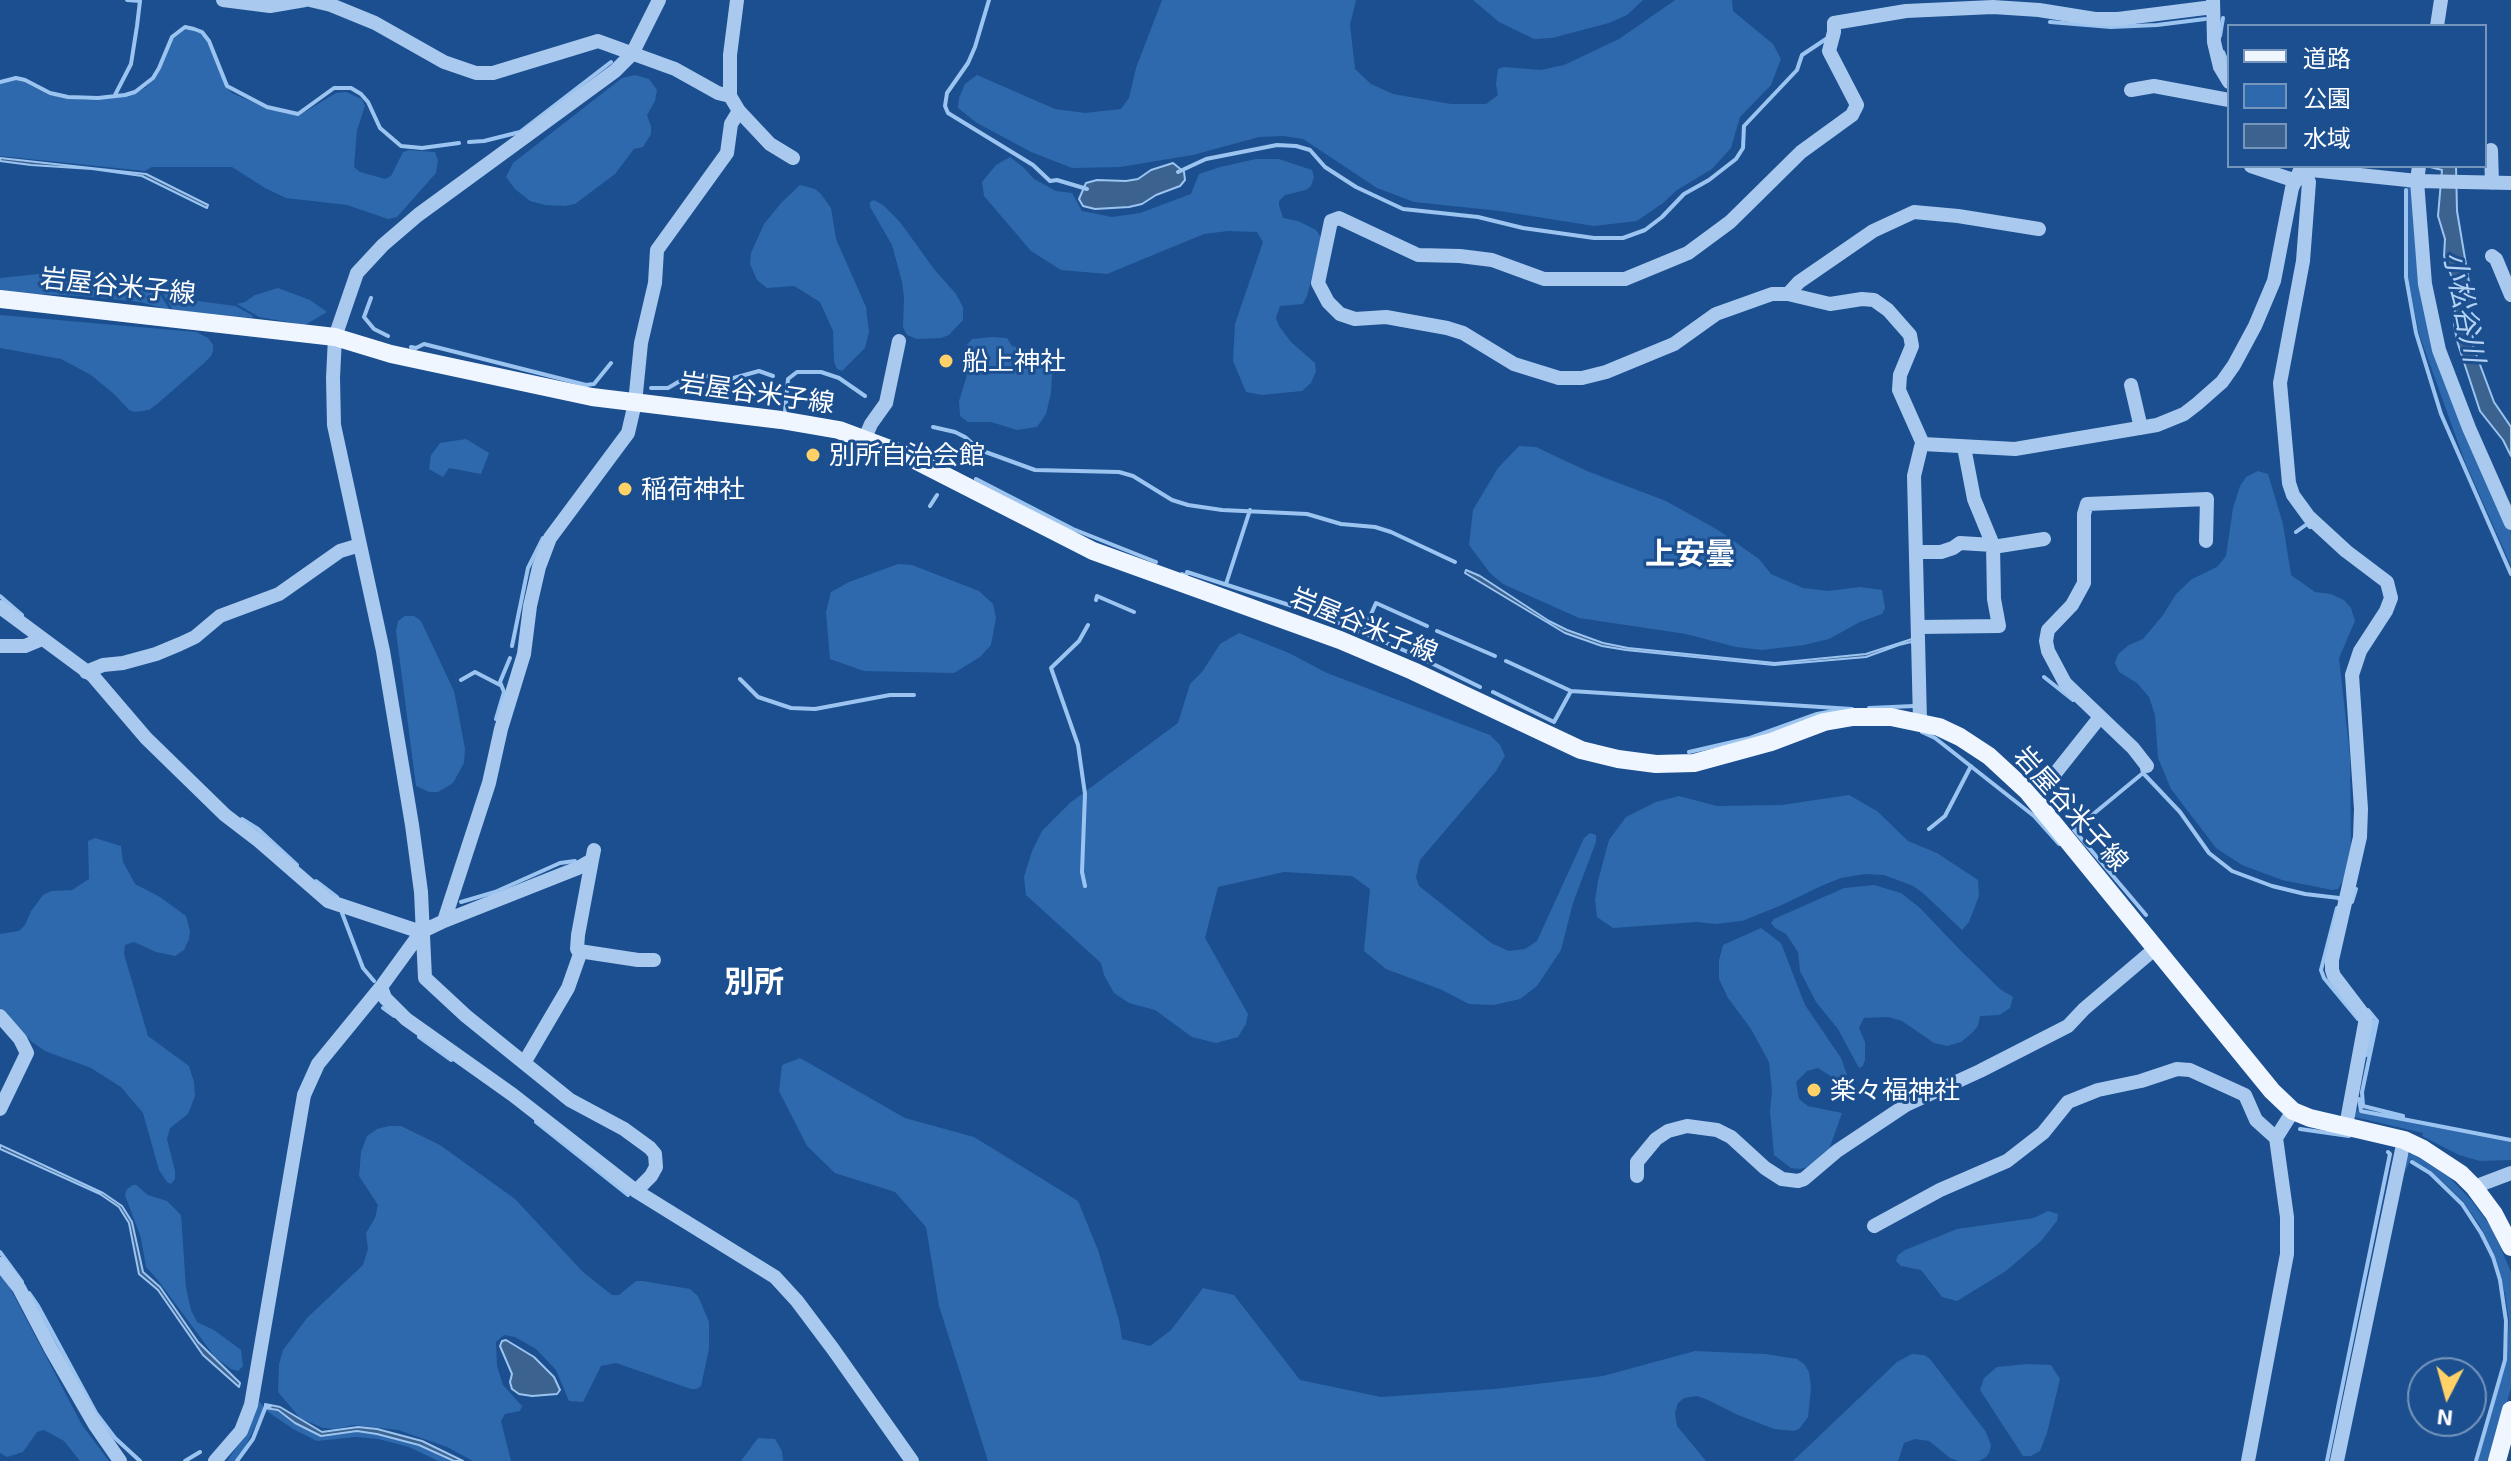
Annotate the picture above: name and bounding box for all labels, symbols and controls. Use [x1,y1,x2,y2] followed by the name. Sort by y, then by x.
[2227,24,2487,168] legend
[2303,43,2351,72] text: 道路
[2303,83,2351,112] text: 公園
[2303,123,2351,152] text: 水域
[2437,249,2491,365] water label: 小松谷川
[39,262,197,310] street label: 岩屋谷米子線
[962,345,1066,377] place label: 船上神社
[937,352,955,370] marker: 船上神社
[678,367,836,419] street label: 岩屋谷米子線
[829,439,985,471] place label: 別所自治会館
[804,446,822,464] marker: 別所自治会館
[641,473,745,505] place label: 稲荷神社
[616,480,634,498] marker: 稲荷神社
[1645,536,1735,572] district label: 上安曇
[1286,581,1442,669] street label: 岩屋谷米子線
[2007,741,2135,877] street label: 岩屋谷米子線
[724,964,784,1000] district label: 別所
[1830,1074,1960,1106] place label: 楽々福神社
[1805,1081,1823,1099] marker: 楽々福神社
[2407,1357,2487,1437] north arrow
[2435,1405,2454,1433] text: N

